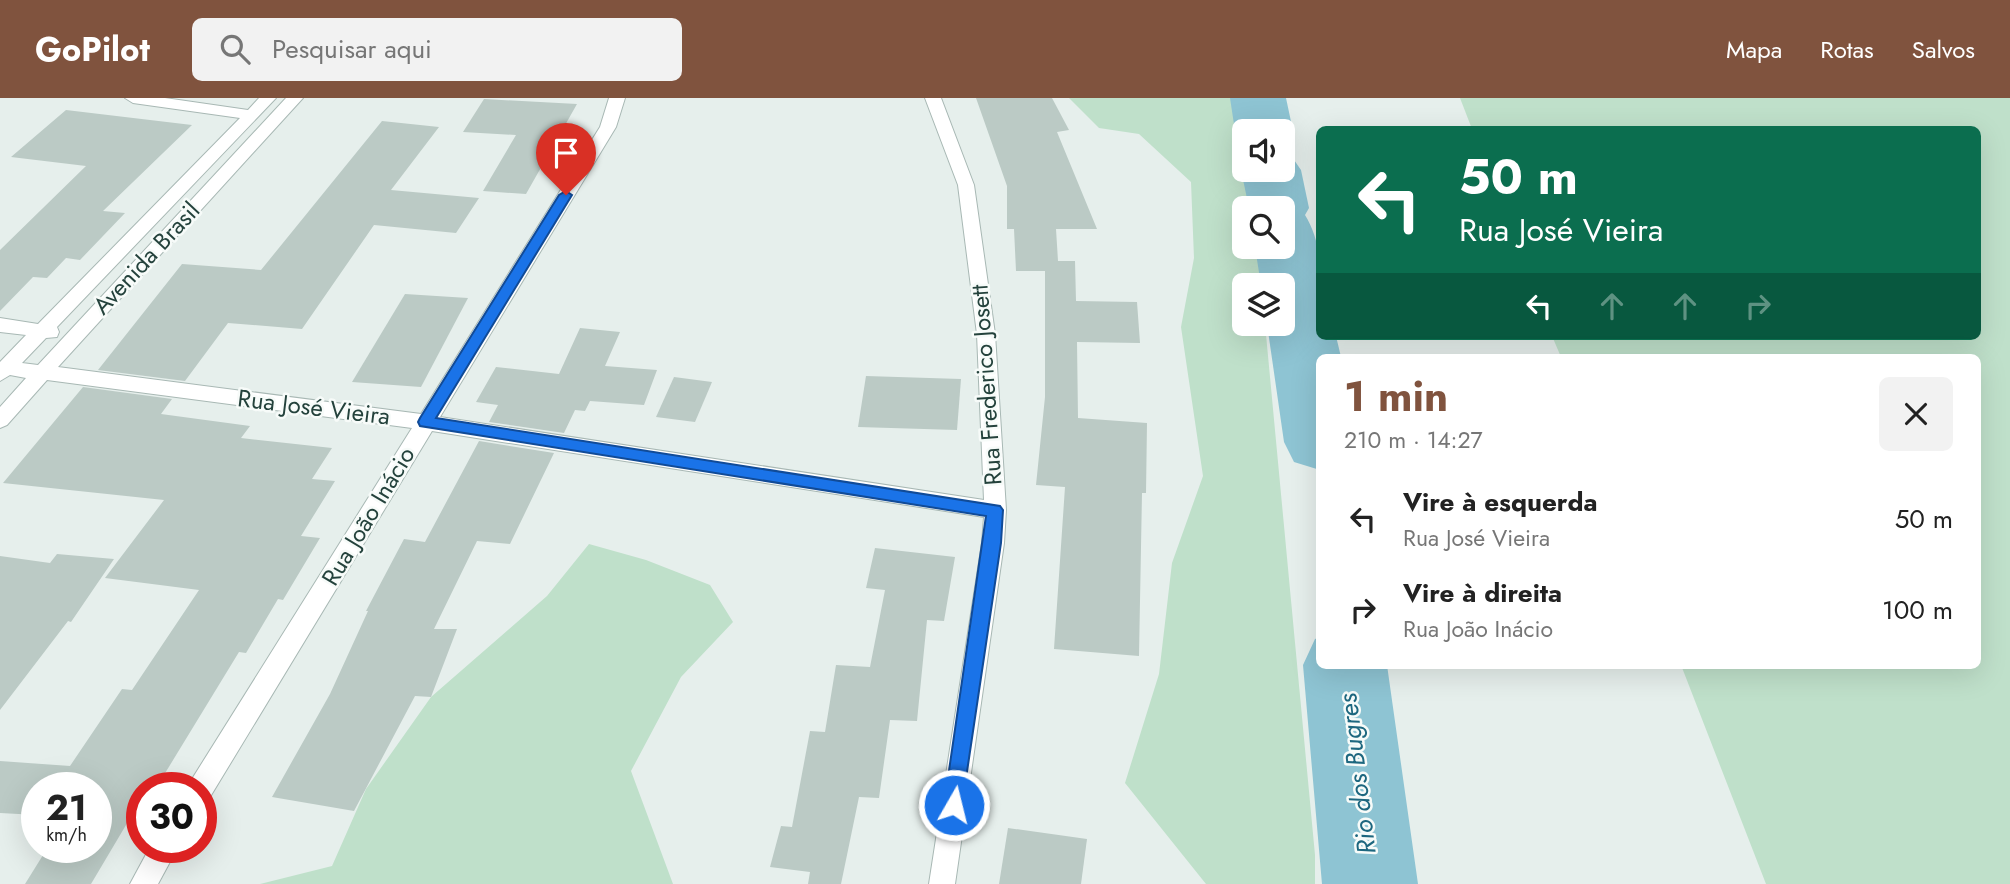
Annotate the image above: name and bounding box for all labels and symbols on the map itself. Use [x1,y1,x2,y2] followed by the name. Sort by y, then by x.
[536,123,596,195] pin
[84,194,208,322] street label: Avenida Brasil
[962,283,1010,487] street label: Rua Frederico Josett
[236,380,392,434] street label: Rua José Vieira
[313,440,423,592] street label: Rua João Inácio
[1328,691,1386,857] water label: Rio dos Bugres
[917,768,991,842] position arrow
[126,772,217,863] speed limit sign: 30

